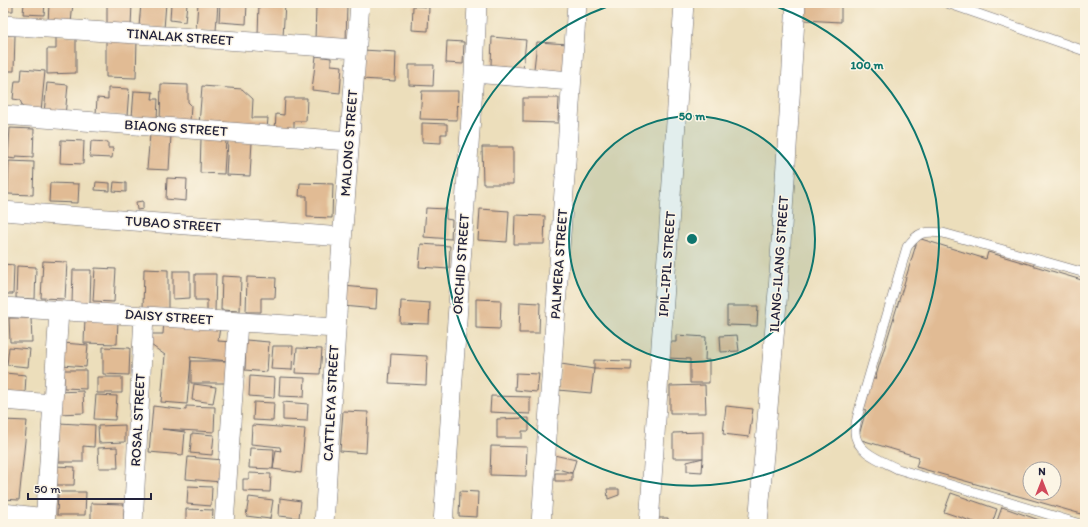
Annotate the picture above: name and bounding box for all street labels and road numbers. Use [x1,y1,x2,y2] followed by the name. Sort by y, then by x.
[126,25,234,49] street label: TINALAK STREET
[337,89,361,197] street label: MALONG STREET
[124,116,228,140] street label: BIAONG STREET
[766,195,792,333] street label: ILANG-ILANG STREET
[547,208,571,320] street label: PALMERA STREET
[655,210,679,317] street label: IPIL-IPIL STREET
[125,212,222,236] street label: TUBAO STREET
[449,213,473,315] street label: ORCHID STREET
[124,305,214,329] street label: DAISY STREET
[319,344,343,462] street label: CATTLEYA STREET
[127,373,149,467] street label: ROSAL STREET

